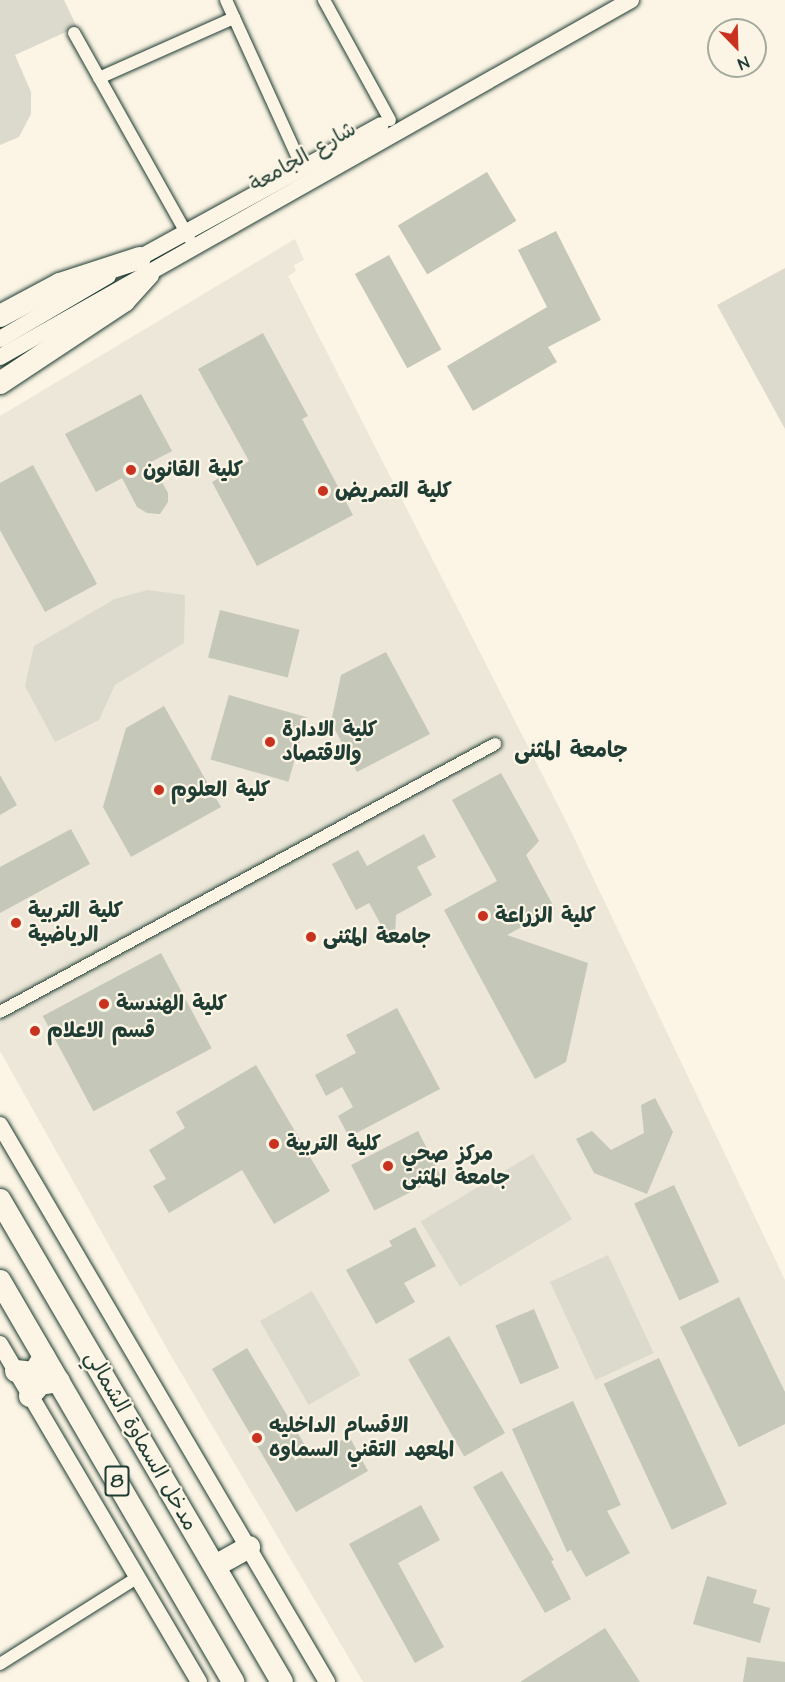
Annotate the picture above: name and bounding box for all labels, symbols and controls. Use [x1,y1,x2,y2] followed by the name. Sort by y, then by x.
[707,18,767,78] north arrow
[734,51,752,75] text: N
[245,116,361,198] street label: شارع الجامعة
[143,457,243,483] place label: كلية القانون
[124,463,138,477] marker: كلية القانون
[335,478,452,504] place label: كلية التمريض
[316,484,330,498] marker: كلية التمريض
[282,717,377,767] place label: كلية الادارة والاقتصاد
[263,735,277,749] marker: كلية الادارة والاقتصاد
[514,738,628,764] district label: جامعة المثنى
[171,777,270,803] place label: كلية العلوم
[152,783,166,797] marker: كلية العلوم
[28,898,123,948] place label: كلية التربية الرياضية
[495,903,596,929] place label: كلية الزراعة
[476,909,490,923] marker: كلية الزراعة
[9,916,23,930] marker: كلية التربية الرياضية
[323,924,431,950] place label: جامعة المثنى
[304,930,318,944] marker: جامعة المثنى
[116,991,227,1017] place label: كلية الهندسة
[97,997,111,1011] marker: كلية الهندسة
[47,1018,155,1044] place label: قسم الاعلام
[28,1024,42,1038] marker: قسم الاعلام
[286,1131,381,1157] place label: كلية التربية
[267,1137,281,1151] marker: كلية التربية
[402,1141,510,1191] place label: مركز صحي جامعة المثنى
[379,1157,397,1175] marker: مركز صحي جامعة المثنى
[79,1347,203,1535] street label: مدخل السماوة الشمالي
[269,1413,454,1463] place label: الاقسام الداخليه المعهد التقني السماوه
[250,1431,264,1445] marker: الاقسام الداخليه المعهد التقني السماوه
[104,1464,130,1498] road number: 8

